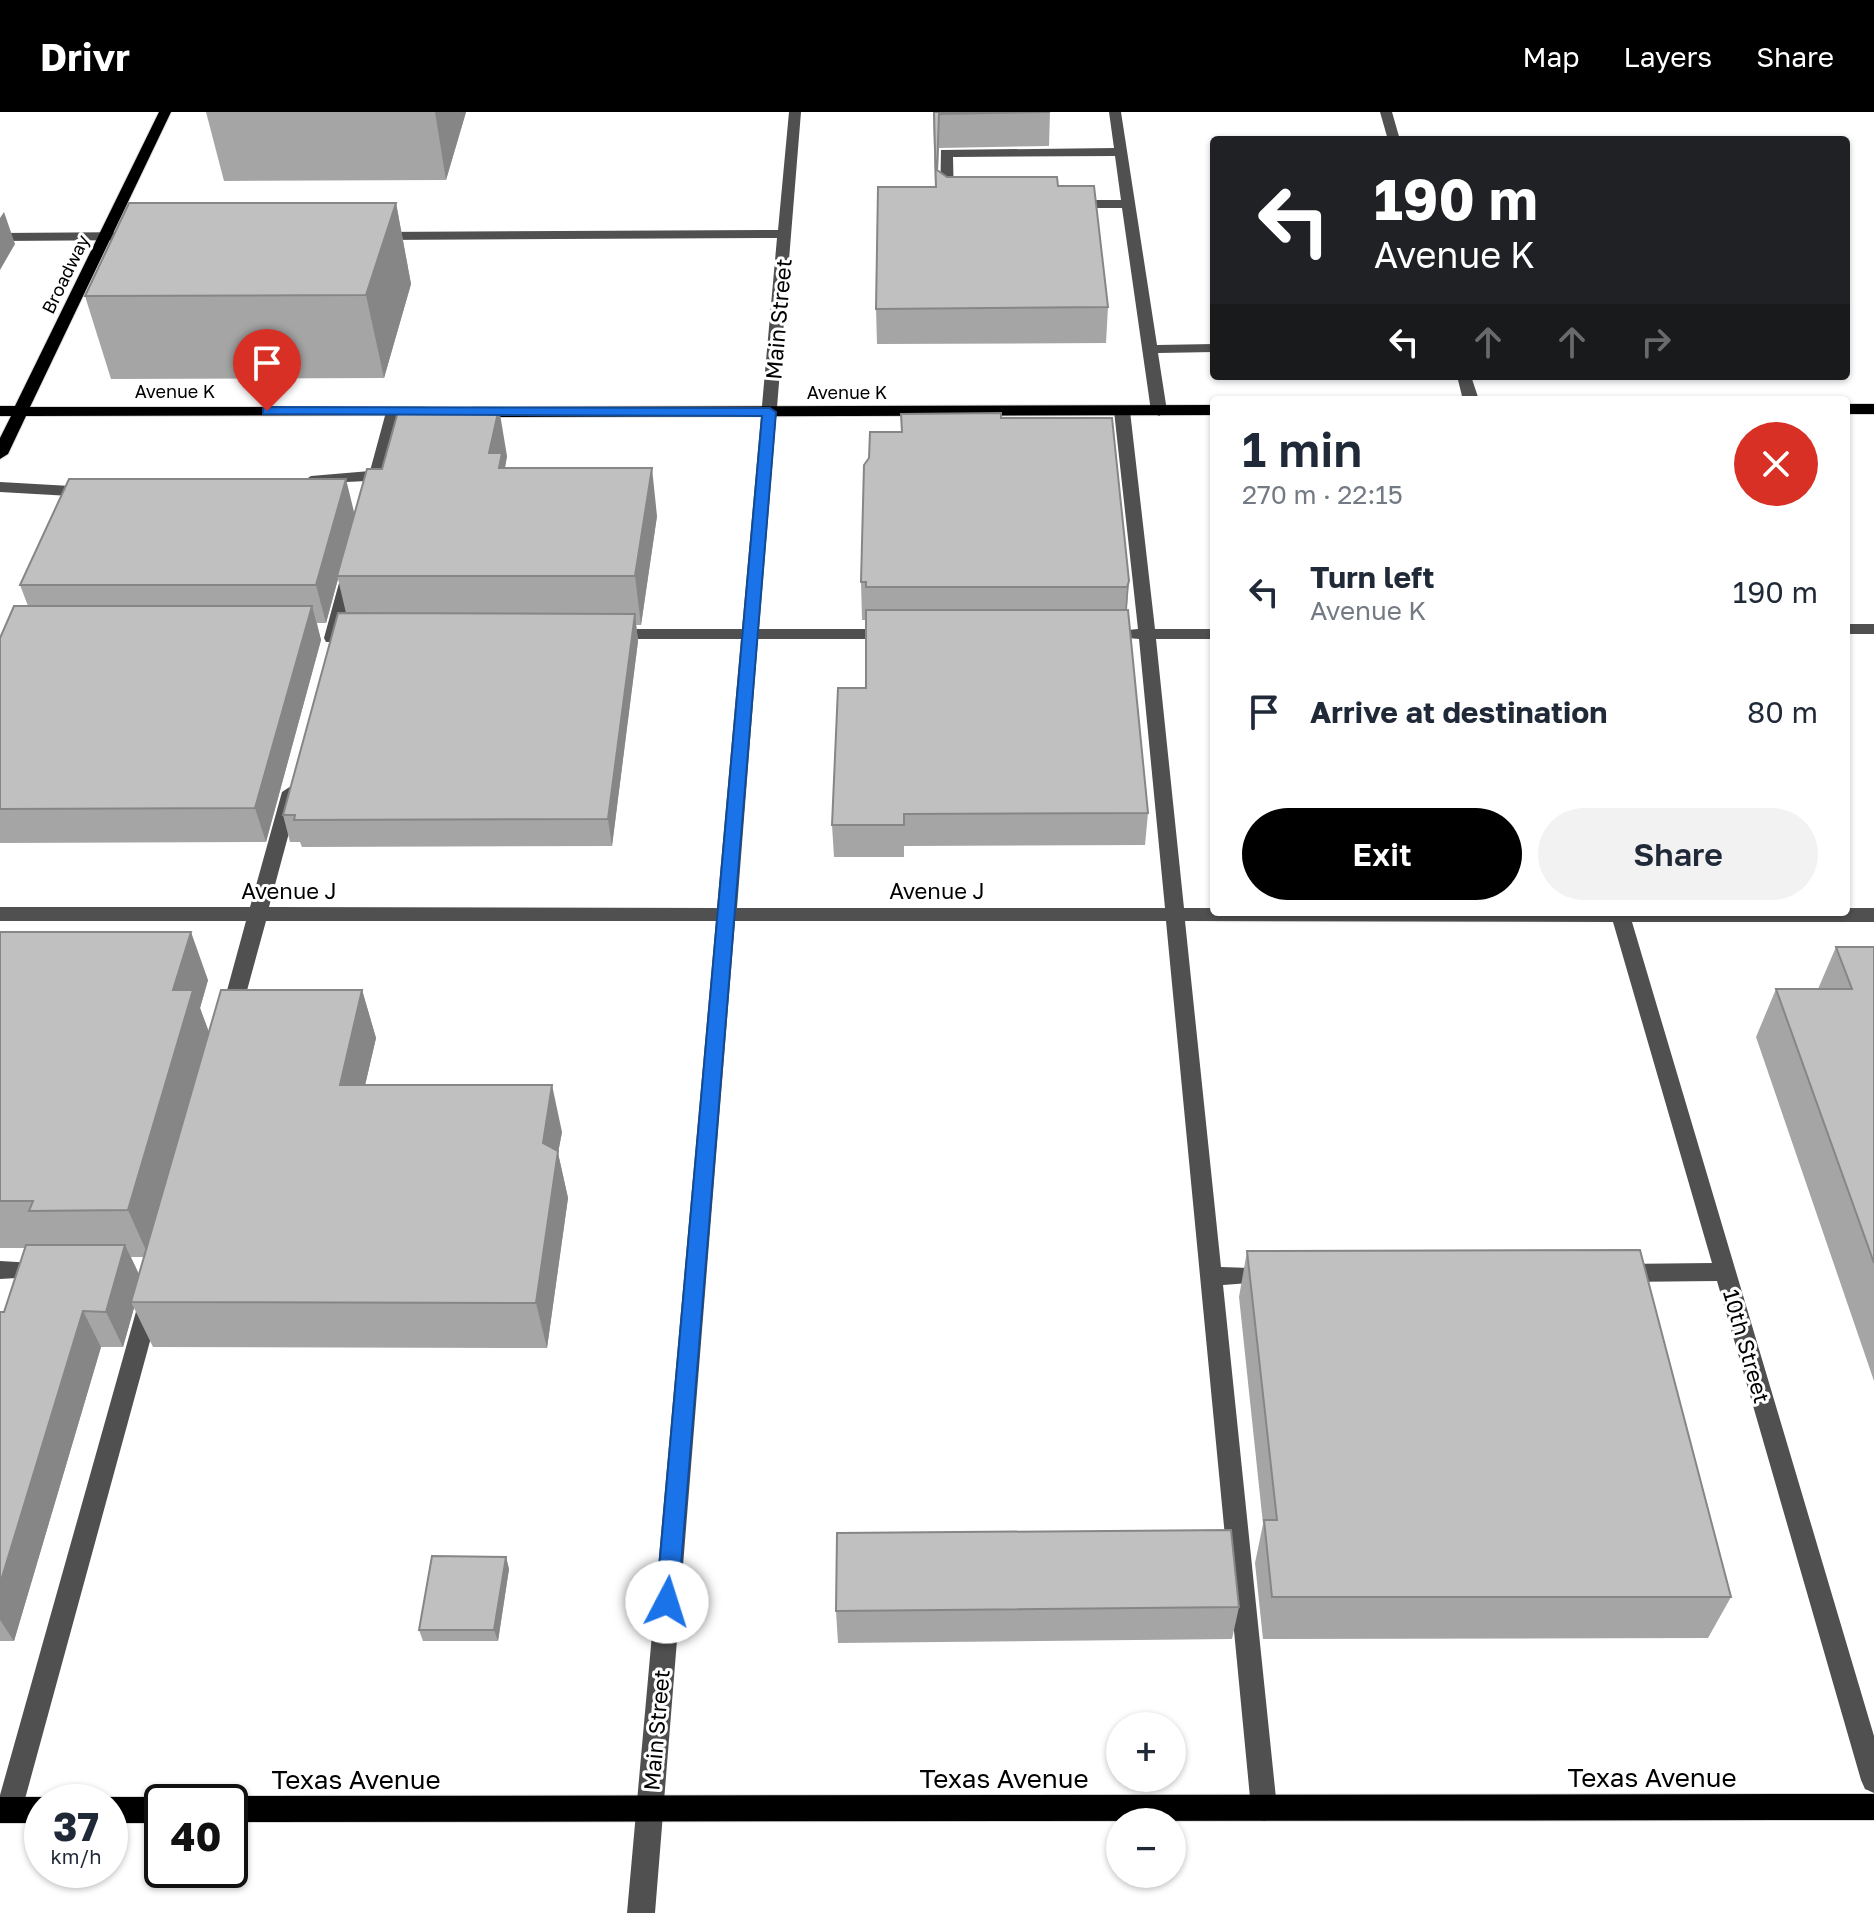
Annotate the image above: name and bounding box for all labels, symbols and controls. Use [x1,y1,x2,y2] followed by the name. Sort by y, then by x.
[40,34,130,79] text: Drivr
[1522,40,1580,73] text: Map
[1624,40,1712,73] text: Layers
[1756,40,1834,73] text: Share
[1374,165,1538,232] text: 190 m
[1242,168,1346,272] icon: left
[36,231,94,317] street label: Broadway
[1374,233,1535,276] text: Avenue K
[759,257,797,381] street label: Main Street
[1382,320,1426,364] icon: left
[1466,320,1510,364] icon: ahead
[1550,320,1594,364] icon: ahead
[1634,320,1678,364] icon: right
[233,329,301,411] pin
[245,341,289,385] icon: arrive
[135,380,215,402] street label: Avenue K
[807,381,887,403] street label: Avenue K
[1242,420,1362,478] text: 1 min
[1734,422,1818,506] button: close
[1242,479,1403,510] text: 270 m · 22:15
[1310,559,1435,595] text: Turn left
[1242,570,1286,614] icon: left
[1733,574,1818,610] text: 190 m
[1310,595,1426,626] text: Avenue K
[1242,690,1286,734] icon: arrive
[1310,694,1607,730] text: Arrive at destination
[1747,694,1818,730] text: 80 m
[1242,808,1522,900] button: Exit
[1538,808,1818,900] button: Share
[241,877,337,904] street label: Avenue J
[889,877,985,904] street label: Avenue J
[1718,1286,1776,1406] street label: 10th Street
[625,1560,709,1644] position arrow
[637,1668,675,1792] street label: Main Street
[1106,1712,1186,1888] map controls
[1106,1712,1186,1792] button: +
[1567,1762,1737,1793] street label: Texas Avenue
[919,1763,1089,1794] street label: Texas Avenue
[271,1764,441,1795] street label: Texas Avenue
[144,1784,248,1888] speed limit sign: 40
[53,1802,99,1850] text: 37
[1106,1808,1186,1888] button: −
[51,1844,101,1868] text: km/h

